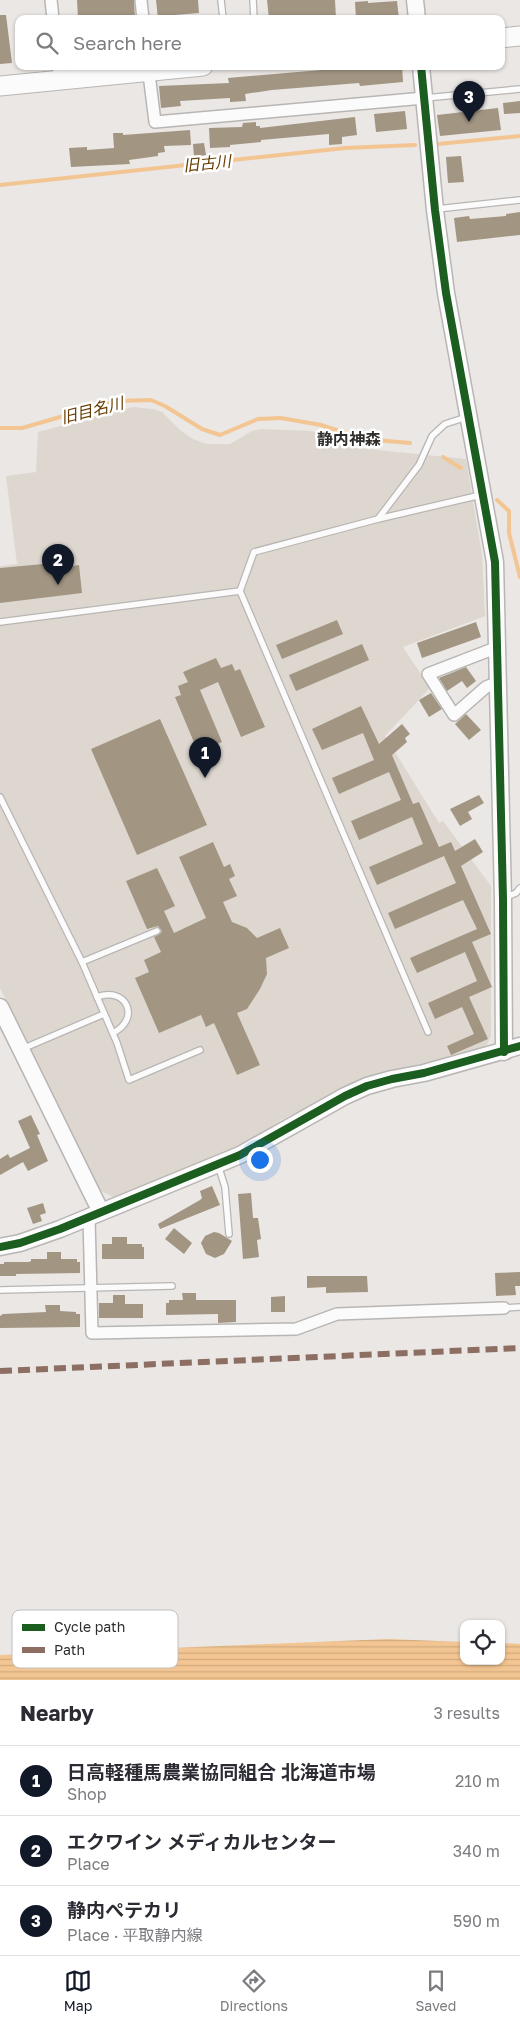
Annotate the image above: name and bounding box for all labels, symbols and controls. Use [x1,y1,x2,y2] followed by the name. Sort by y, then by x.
[15,15,505,70] search box
[33,29,61,57] icon: search
[73,31,182,54] text: Search here
[453,81,485,122] pin: 3
[182,150,234,175] water label: 旧古川
[59,392,127,427] water label: 旧目名川
[317,429,381,449] district label: 静内神森
[42,544,74,585] pin: 2
[189,737,221,778] pin: 1
[247,1147,273,1173] your location
[12,1610,178,1668] legend
[54,1618,125,1635] text: Cycle path
[460,1620,505,1665] map controls
[460,1620,505,1665] button: locate
[54,1641,85,1658] text: Path
[20,1700,94,1726] text: Nearby
[433,1703,500,1723] text: 3 results
[67,1760,376,1783] text: 日高軽種馬農業協同組合 北海道市場
[32,1771,40,1791] text: 1
[455,1771,500,1791] text: 210 m
[67,1784,107,1804] text: Shop
[67,1830,336,1853] text: エクワイン メディカルセンター
[31,1841,41,1861] text: 2
[453,1841,500,1861] text: 340 m
[67,1854,110,1874] text: Place
[67,1898,181,1921] text: 静内ぺテカリ
[31,1911,41,1931] text: 3
[453,1911,500,1931] text: 590 m
[67,1925,202,1945] text: Place · 平取静内線
[64,1967,92,2014] tab: Map
[220,1967,288,2014] tab: Directions
[415,1967,456,2014] tab: Saved

